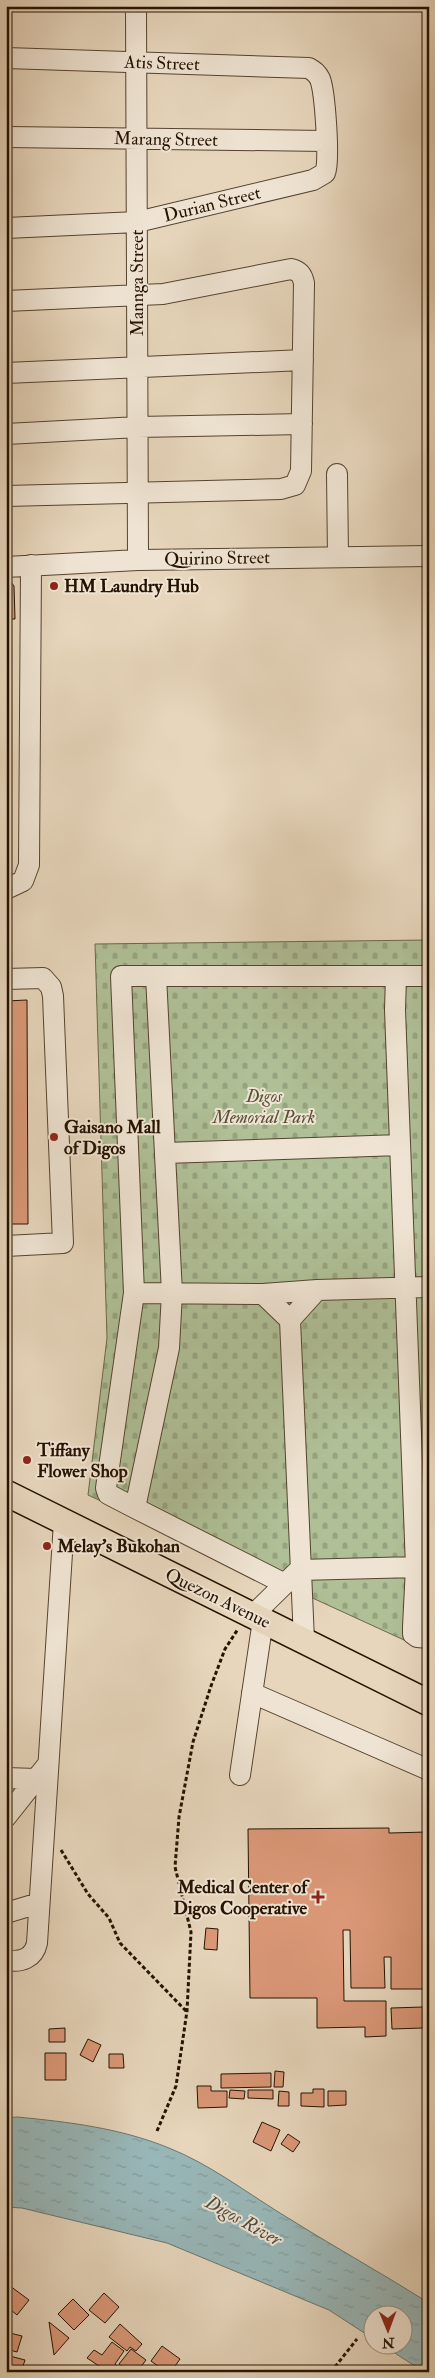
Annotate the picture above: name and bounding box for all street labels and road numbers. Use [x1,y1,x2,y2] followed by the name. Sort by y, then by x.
[123,51,200,76] street label: Atis Street
[114,127,218,152] street label: Marang Street
[161,181,263,228] street label: Durian Street
[126,229,149,336] street label: Mannga Street
[164,546,270,571] street label: Quirino Street
[161,1563,275,1634] street label: Quezon Avenue

